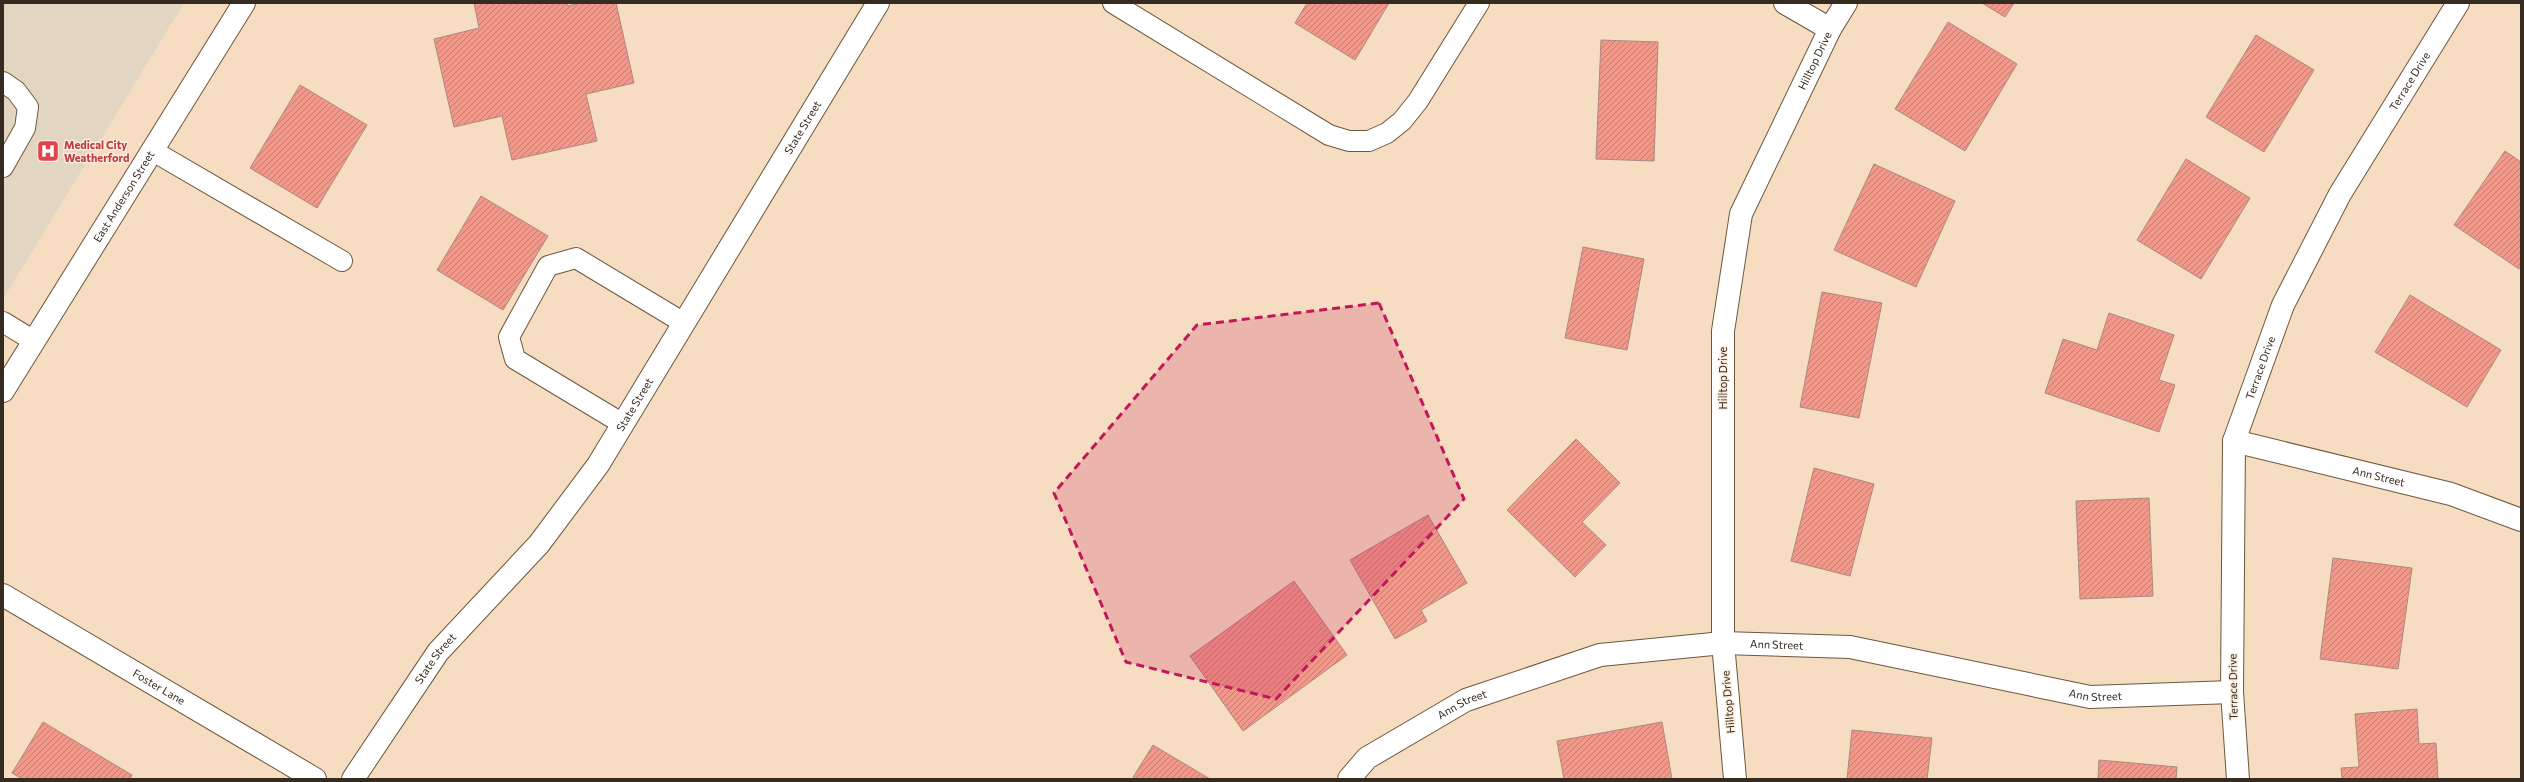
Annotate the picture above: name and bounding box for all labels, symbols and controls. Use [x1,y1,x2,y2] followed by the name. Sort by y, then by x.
[1795,29,1834,92] street label: Hilltop Drive
[2386,49,2432,113] street label: Terrace Drive
[781,98,824,156] street label: State Street
[35,138,61,164] hospital icon: Medical City Weatherford
[64,138,129,164] place label: Medical City Weatherford
[90,148,157,244] street label: East Anderson Street
[2243,334,2277,401] street label: Terrace Drive
[1716,346,1729,409] street label: Hilltop Drive
[613,375,656,433] street label: State Street
[2351,463,2407,489] street label: Ann Street
[412,630,459,686] street label: State Street
[1750,637,1804,652] street label: Ann Street
[2225,654,2240,720] street label: Terrace Drive
[131,666,188,707] street label: Foster Lane
[1718,670,1737,734] street label: Hilltop Drive
[1435,686,1489,721] street label: Ann Street
[2068,686,2123,703] street label: Ann Street

